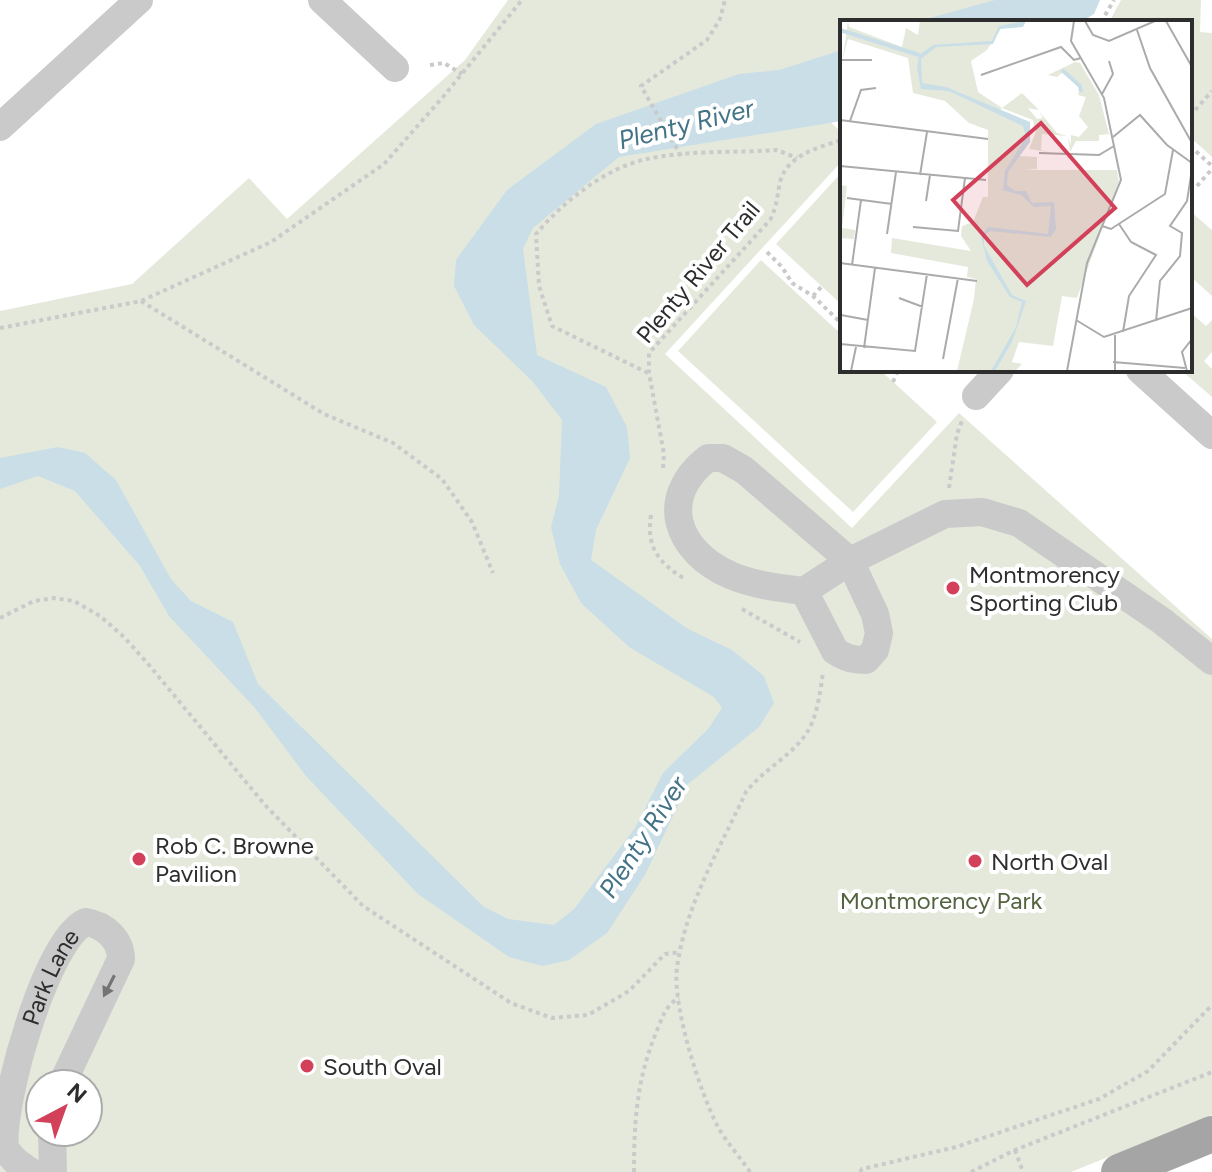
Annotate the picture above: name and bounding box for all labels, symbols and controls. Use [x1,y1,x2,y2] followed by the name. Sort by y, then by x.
[840,20,1192,372] inset map
[615,91,758,156] water label: Plenty River
[630,195,766,349] street label: Plenty River Trail
[969,560,1120,617] place label: Montmorency Sporting Club
[944,579,962,597] marker: Montmorency Sporting Club
[592,769,695,904] water label: Plenty River
[155,831,314,888] place label: Rob C. Browne Pavilion
[991,847,1108,876] place label: North Oval
[130,850,148,868] marker: Rob C. Browne Pavilion
[966,852,984,870] marker: North Oval
[840,886,1043,915] park label: Montmorency Park
[15,923,85,1029] street label: Park Lane
[102,975,116,998] one-way arrow
[323,1052,442,1081] place label: South Oval
[298,1057,316,1075] marker: South Oval
[24,1068,104,1148] north arrow
[62,1078,92,1109] text: N

